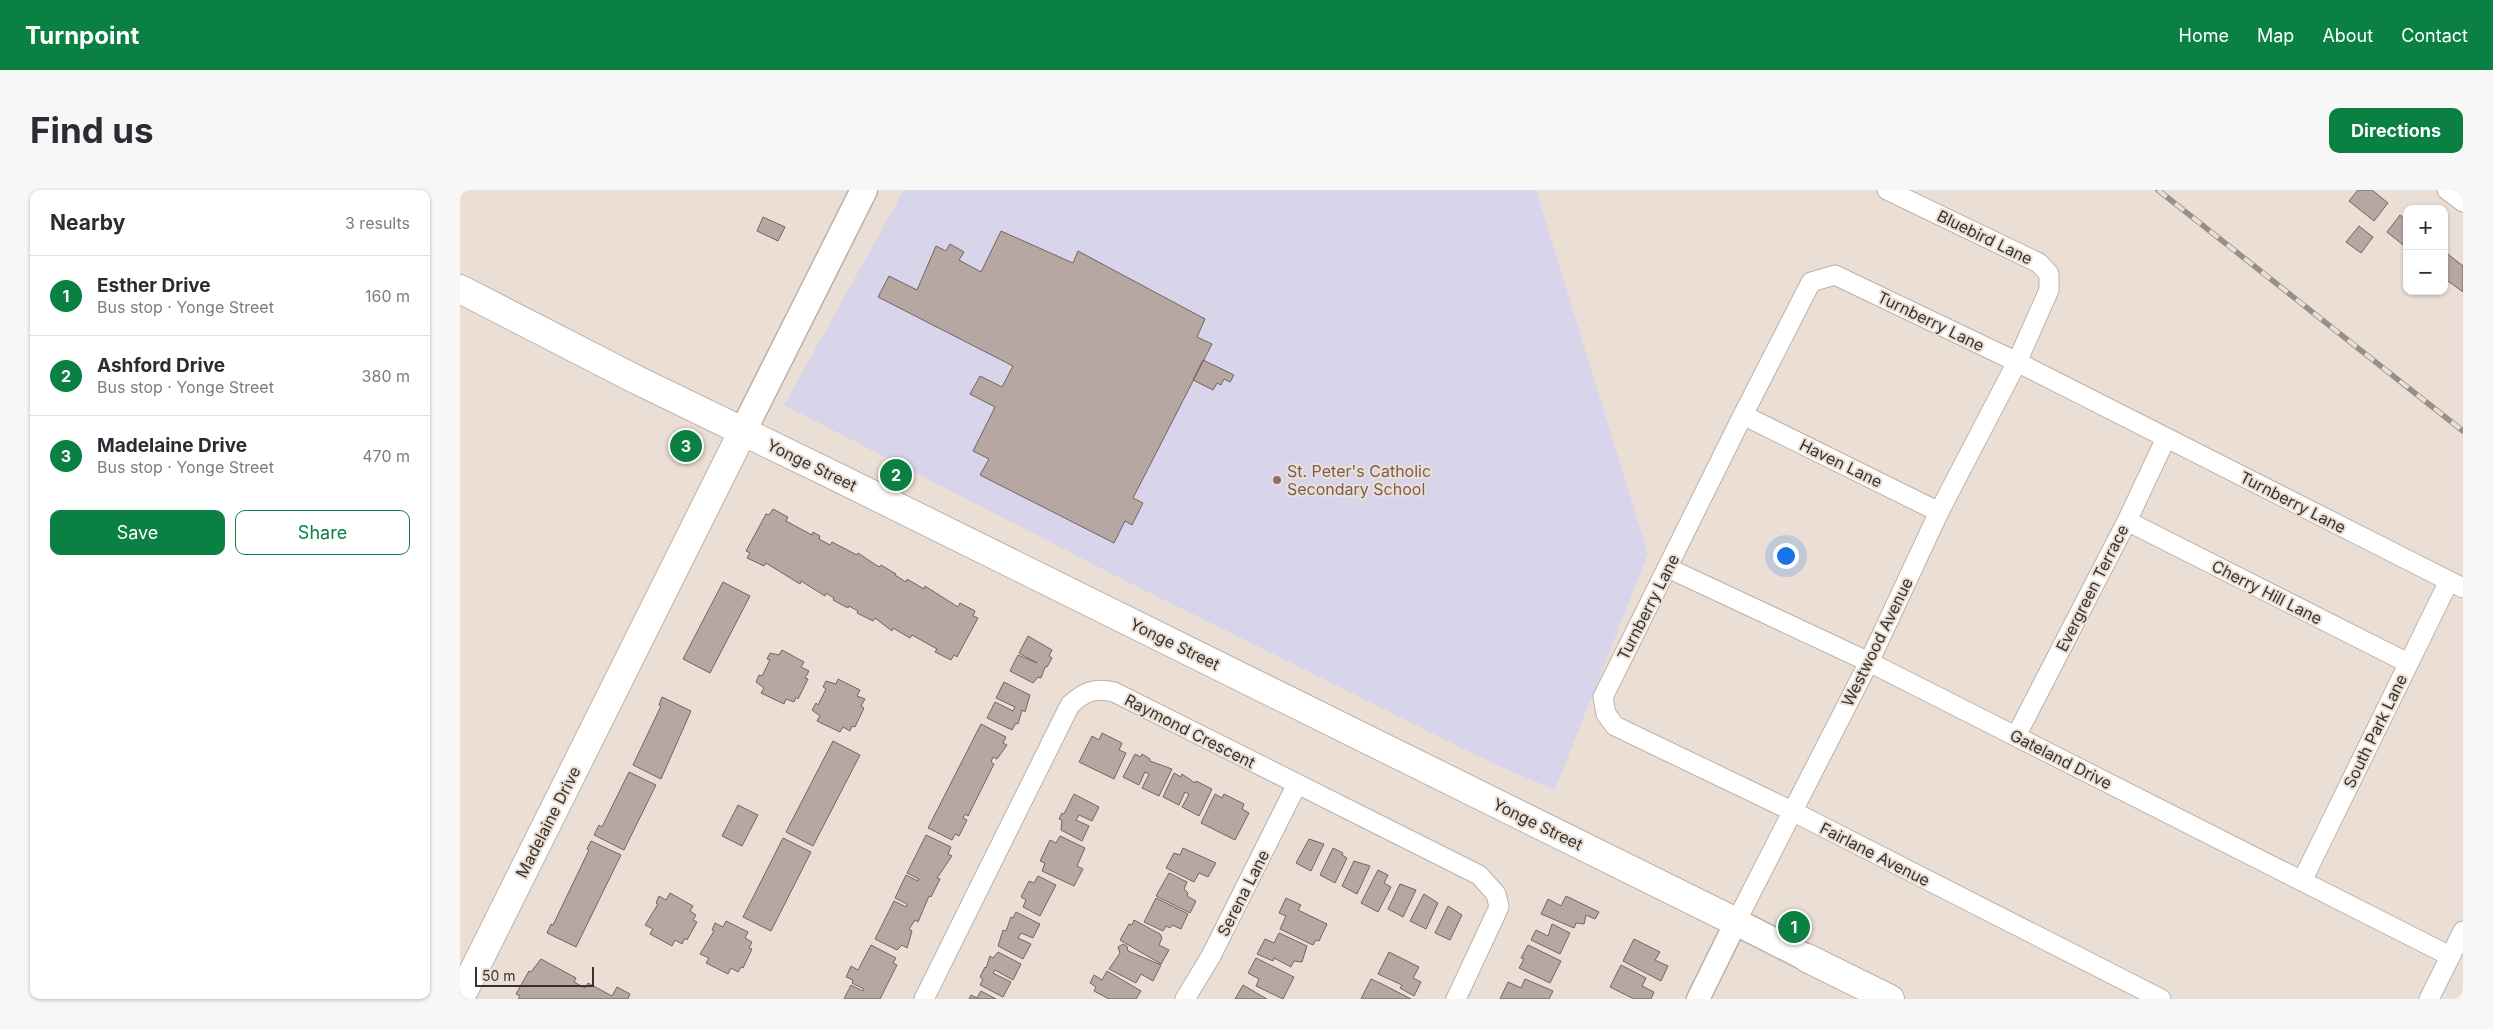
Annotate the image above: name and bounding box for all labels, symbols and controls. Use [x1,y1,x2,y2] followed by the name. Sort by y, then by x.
[25,21,139,50] text: Turnpoint
[2179,25,2229,46] text: Home
[2257,25,2294,46] text: Map
[2322,25,2373,46] text: About
[2401,25,2468,46] text: Contact
[2329,108,2463,153] button: Directions
[30,109,154,151] text: Find us
[1934,205,2036,269] street label: Bluebird Lane
[2403,205,2448,295] map controls
[2403,205,2448,250] button: +
[50,210,125,235] text: Nearby
[345,213,410,233] text: 3 results
[2403,250,2448,295] button: −
[97,274,211,297] text: Esther Drive
[63,286,69,306] text: 1
[365,286,410,306] text: 160 m
[1874,287,1988,355] street label: Turnberry Lane
[97,297,274,317] text: Bus stop · Yonge Street
[97,354,225,377] text: Ashford Drive
[61,366,71,386] text: 2
[362,366,410,386] text: 380 m
[97,377,274,397] text: Bus stop · Yonge Street
[670,427,702,465] pin: 3
[97,434,247,457] text: Madelaine Drive
[1796,434,1886,492] street label: Haven Lane
[764,435,860,495] street label: Yonge Street
[61,446,71,466] text: 3
[362,446,410,466] text: 470 m
[880,456,912,494] pin: 2
[97,457,274,477] text: Bus stop · Yonge Street
[1287,461,1431,499] place label: St. Peter's Catholic Secondary School
[2237,467,2349,537] street label: Turnberry Lane
[1271,474,1283,486] marker: St. Peter's Catholic Secondary School
[50,510,225,555] button: Save
[235,510,410,555] button: Share
[2051,521,2133,655] street label: Evergreen Terrace
[1773,543,1799,569] your location
[1613,551,1683,663] street label: Turnberry Lane
[2208,556,2326,628] street label: Cherry Hill Lane
[1837,574,1917,710] street label: Westwood Avenue
[1127,614,1223,674] street label: Yonge Street
[2339,671,2411,791] street label: South Park Lane
[1121,689,1259,773] street label: Raymond Crescent
[2007,725,2115,793] street label: Gateland Drive
[511,763,585,881] street label: Madelaine Drive
[1490,794,1586,854] street label: Yonge Street
[1817,818,1933,890] street label: Fairlane Avenue
[1213,846,1273,940] street label: Serena Lane
[1778,908,1810,946] pin: 1
[475,964,594,987] scale bar
[482,967,516,984] text: 50 m

